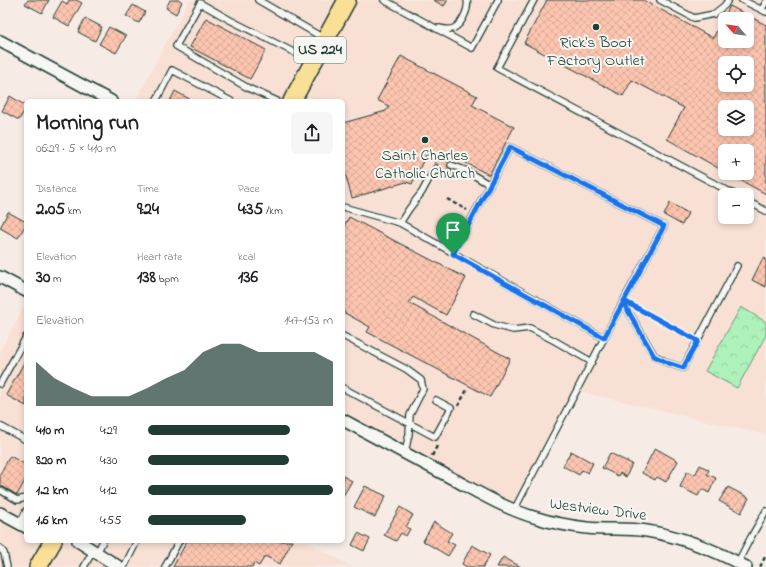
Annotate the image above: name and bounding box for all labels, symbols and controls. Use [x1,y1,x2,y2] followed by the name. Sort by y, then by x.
[718,12,754,48] north arrow
[718,12,754,224] map controls
[591,22,601,32] marker: Rick's Boot Factory Outlet
[546,31,646,73] place label: Rick's Boot Factory Outlet
[294,37,346,63] road number: US 224
[718,56,754,92] button: locate
[718,100,754,136] button: layers
[36,108,139,140] text: Morning run
[291,112,333,154] button: share
[420,135,430,145] marker: Saint Charles Catholic Church
[36,139,116,158] text: 06:29 · 5 × 410 m
[375,144,475,186] place label: Saint Charles Catholic Church
[718,144,754,180] button: +
[36,181,77,197] text: Distance
[137,181,159,197] text: Time
[238,181,259,197] text: Pace
[718,188,754,224] button: −
[36,197,65,222] text: 2.05
[137,197,159,222] text: 9:24
[238,197,263,222] text: 4:35
[65,203,81,219] text: km
[263,203,283,219] text: /km
[436,213,470,254] pin
[442,219,464,241] icon: arrive
[36,249,76,265] text: Elevation
[137,249,182,265] text: Heart rate
[238,249,256,265] text: kcal
[36,265,50,290] text: 30
[137,265,156,290] text: 138
[238,265,258,290] text: 136
[50,271,62,287] text: m
[156,271,179,287] text: bpm
[36,311,84,330] text: Elevation
[284,311,333,330] text: 147–153 m
[36,421,64,440] text: 410 m
[100,421,117,440] text: 4:29
[36,451,66,470] text: 820 m
[100,451,117,470] text: 4:30
[36,481,68,500] text: 1.2 km
[100,481,117,500] text: 4:12
[548,492,649,528] street label: Westview Drive
[36,511,68,530] text: 1.6 km
[100,511,121,530] text: 4:55

